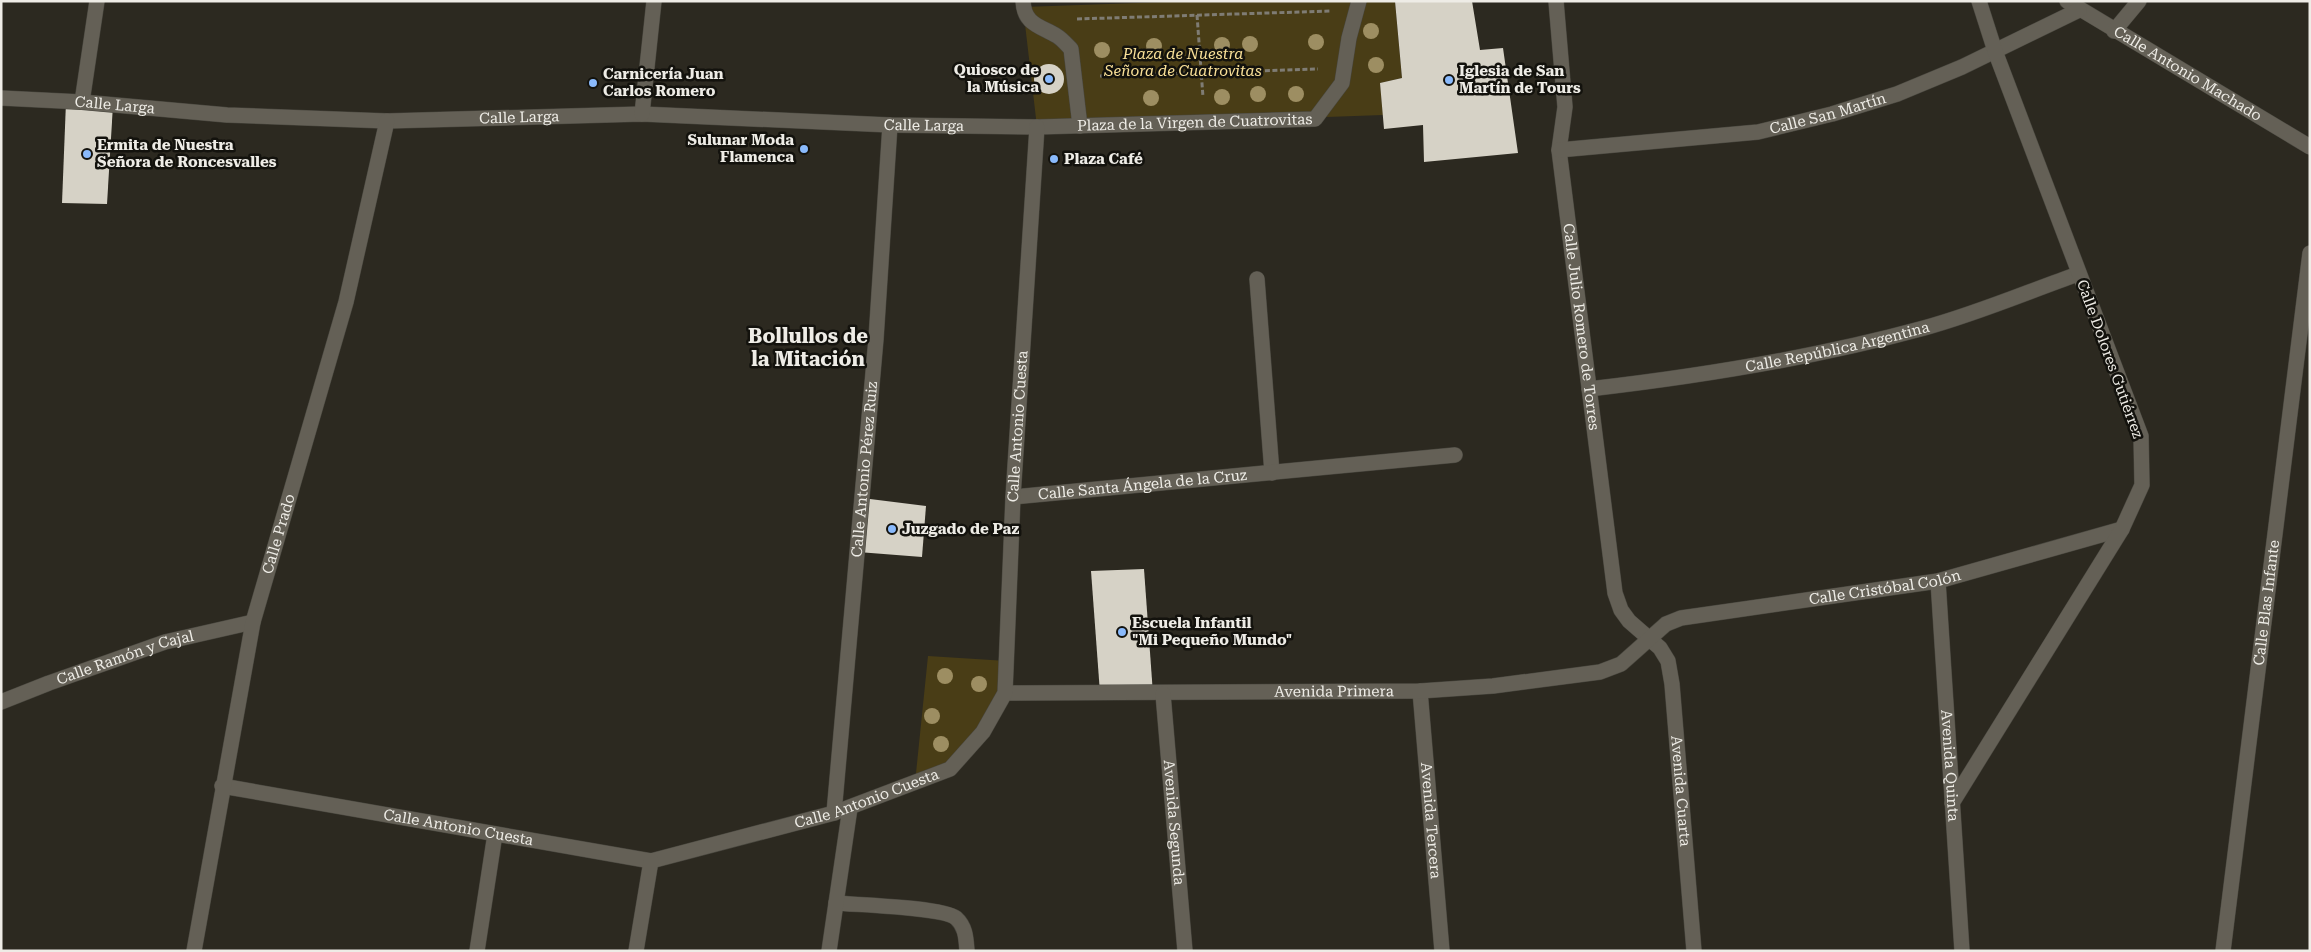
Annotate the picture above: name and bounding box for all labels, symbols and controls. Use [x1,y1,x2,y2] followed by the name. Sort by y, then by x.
[2111,22,2265,125] street label: Calle Antonio Machado
[1103,45,1262,80] park label: Plaza de Nuestra Señora de Cuatrovitas
[954,61,1039,96] place label: Quiosco de la Música
[1459,62,1581,97] place label: Iglesia de San Martín de Tours
[603,65,724,100] place label: Carnicería Juan Carlos Romero
[1043,73,1055,85] marker: Quiosco de la Música
[1443,74,1455,86] marker: Iglesia de San Martín de Tours
[587,77,599,89] marker: Carnicería Juan Carlos Romero
[1768,89,1889,138] street label: Calle San Martín
[74,93,156,117] street label: Calle Larga
[479,107,559,127] street label: Calle Larga
[1077,110,1313,135] street label: Plaza de la Virgen de Cuatrovitas
[883,116,964,135] street label: Calle Larga
[687,131,794,166] place label: Sulunar Moda Flamenca
[97,136,277,171] place label: Ermita de Nuestra Señora de Roncesvalles
[798,143,810,155] marker: Sulunar Moda Flamenca
[81,148,93,160] marker: Ermita de Nuestra Señora de Roncesvalles
[1064,150,1143,168] place label: Plaza Café
[1048,153,1060,165] marker: Plaza Café
[1559,222,1603,431] street label: Calle Julio Romero de Torres
[2073,277,2147,441] street label: Calle Dolores Gutiérrez
[1744,318,1931,376] street label: Calle República Argentina
[748,324,868,371] district label: Bollullos de la Mitación
[1004,350,1031,503] street label: Calle Antonio Cuesta
[848,381,881,558] street label: Calle Antonio Pérez Ruiz
[1037,466,1248,504] street label: Calle Santa Ángela de la Cruz
[258,492,299,576] street label: Calle Prado
[902,520,1019,538] place label: Juzgado de Paz
[886,523,898,535] marker: Juzgado de Paz
[2250,539,2283,667] street label: Calle Blas Infante
[1808,566,1963,608] street label: Calle Cristóbal Colón
[1132,614,1292,649] place label: Escuela Infantil "Mi Pequeño Mundo"
[1116,626,1128,638] marker: Escuela Infantil "Mi Pequeño Mundo"
[54,627,196,689] street label: Calle Ramón y Cajal
[1274,682,1394,701] street label: Avenida Primera
[1937,709,1963,822] street label: Avenida Quinta
[1667,735,1694,847] street label: Avenida Cuarta
[1160,759,1188,886] street label: Avenida Segunda
[1417,762,1445,880] street label: Avenida Tercera
[792,765,941,832] street label: Calle Antonio Cuesta
[382,805,535,849] street label: Calle Antonio Cuesta

